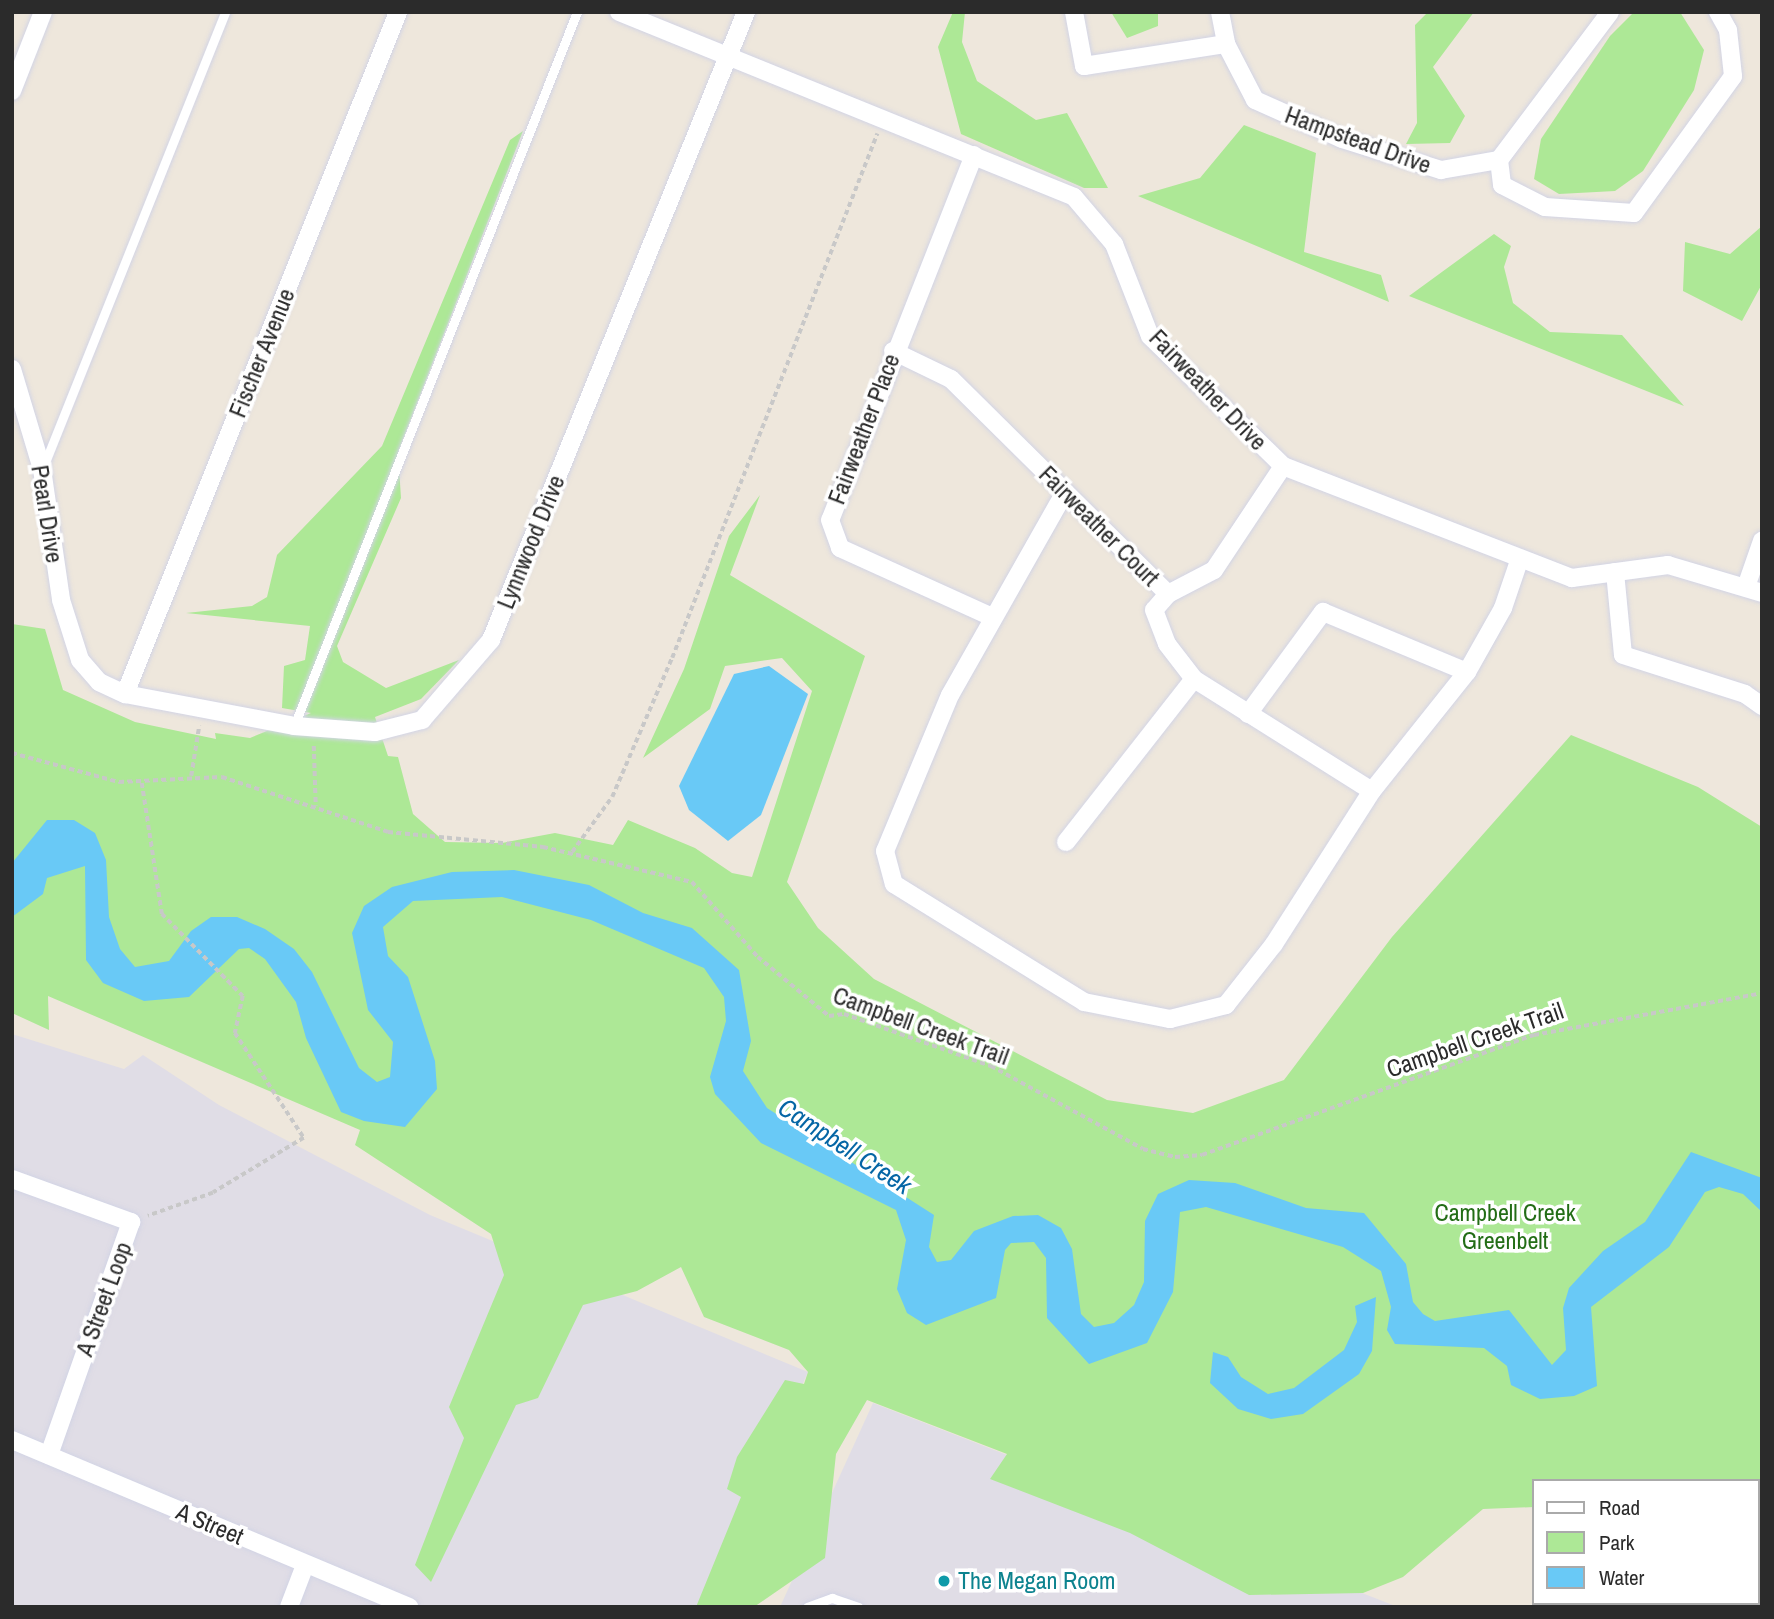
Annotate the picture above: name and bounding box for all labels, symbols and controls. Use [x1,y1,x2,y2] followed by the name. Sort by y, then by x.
[1281,100,1435,180] street label: Hampstead Drive
[223,284,301,422] street label: Fischer Avenue
[1143,324,1273,456] street label: Fairweather Drive
[822,350,906,508] street label: Fairweather Place
[1033,460,1165,592] street label: Fairweather Court
[25,463,69,565] street label: Pearl Drive
[491,471,571,613] street label: Lynnwood Drive
[829,981,1013,1071] street label: Campbell Creek Trail
[1383,996,1567,1084] street label: Campbell Creek Trail
[772,1091,918,1201] water label: Campbell Creek
[1434,1199,1576,1255] park label: Campbell Creek Greenbelt
[70,1238,138,1360] street label: A Street Loop
[1532,1479,1760,1605] legend
[1599,1493,1640,1522] text: Road
[172,1497,248,1551] street label: A Street
[1599,1528,1634,1557] text: Park
[1599,1563,1644,1592] text: Water
[958,1567,1116,1595] place label: The Megan Room
[936,1573,952,1589] marker: The Megan Room

